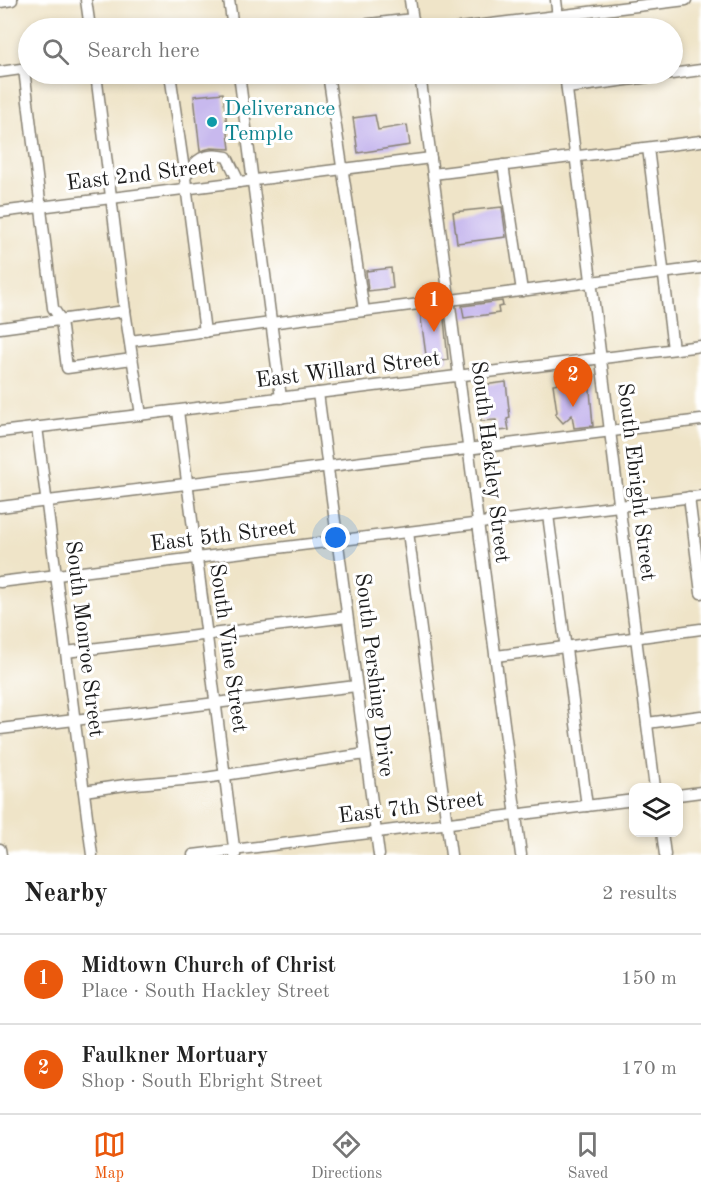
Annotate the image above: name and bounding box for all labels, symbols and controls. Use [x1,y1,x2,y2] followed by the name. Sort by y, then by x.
[18,18,683,84] search box
[39,35,72,68] icon: search
[87,40,200,62] text: Search here
[224,98,335,145] place label: Deliverance Temple
[205,115,219,129] marker: Deliverance Temple
[65,155,217,195] street label: East 2nd Street
[414,282,454,332] pin: 1
[255,348,441,392] street label: East Willard Street
[554,358,592,407] pin: 2
[467,360,513,564] street label: South Hackley Street
[613,382,659,582] street label: South Ebright Street
[149,516,297,556] street label: East 5th Street
[321,523,350,552] your location
[61,539,107,739] street label: South Monroe Street
[205,562,251,734] street label: South Vine Street
[351,572,397,778] street label: South Pershing Drive
[629,783,683,837] map controls
[629,783,683,837] button: layers
[337,788,485,828] street label: East 7th Street
[24,881,108,907] text: Nearby
[602,884,677,904] text: 2 results
[81,955,336,977] text: Midtown Church of Christ
[38,969,49,989] text: 1
[621,969,677,989] text: 150 m
[81,982,330,1002] text: Place · South Hackley Street
[81,1045,268,1067] text: Faulkner Mortuary
[38,1059,49,1079] text: 2
[621,1059,677,1079] text: 170 m
[81,1072,323,1092] text: Shop · South Ebright Street
[93,1128,126,1184] tab: Map
[311,1128,382,1184] tab: Directions
[568,1128,608,1184] tab: Saved

